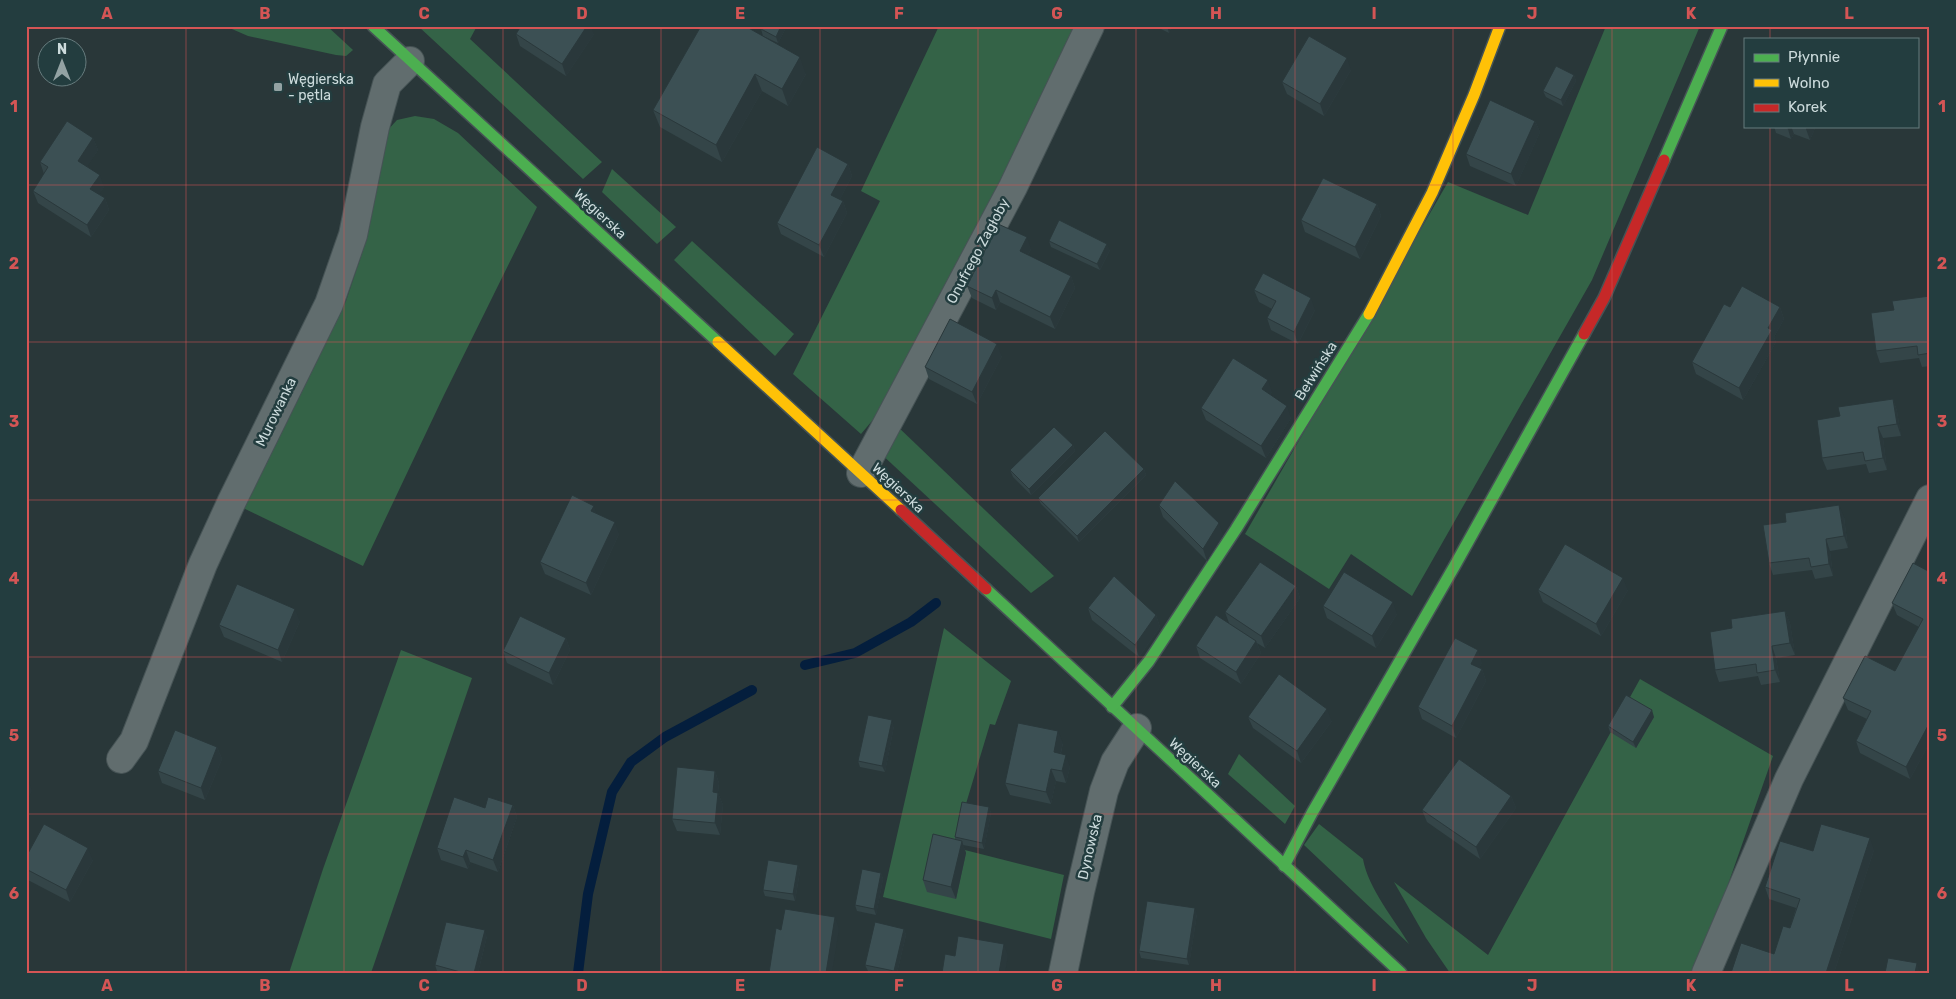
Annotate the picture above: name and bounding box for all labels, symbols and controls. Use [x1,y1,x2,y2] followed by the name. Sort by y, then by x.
[101,4,113,23] text: A
[259,4,271,23] text: B
[418,4,430,23] text: C
[576,4,588,23] text: D
[735,4,745,23] text: E
[894,4,904,23] text: F
[1051,4,1063,23] text: G
[1210,4,1222,23] text: H
[1371,4,1377,23] text: I
[1527,4,1537,23] text: J
[1686,4,1697,23] text: K
[1844,4,1854,23] text: L
[38,38,88,88] north arrow
[1744,38,1918,128] legend
[57,41,67,58] text: N
[1788,48,1840,66] text: Płynnie
[288,71,354,104] place label: Węgierska - pętla
[1788,74,1830,92] text: Wolno
[272,81,284,93] marker: Węgierska - pętla
[10,97,18,116] text: 1
[1938,97,1946,116] text: 1
[1788,98,1827,116] text: Korek
[570,185,630,243] street label: Węgierska
[943,195,1013,307] street label: Onufrego Zagłoby
[9,254,19,273] text: 2
[1937,254,1947,273] text: 2
[1291,338,1341,404] street label: Bełwińska
[252,375,300,449] street label: Murowanka
[9,412,19,431] text: 3
[1937,412,1947,431] text: 3
[868,459,928,517] street label: Węgierska
[9,569,20,588] text: 4
[1937,569,1948,588] text: 4
[9,726,19,745] text: 5
[1937,726,1947,745] text: 5
[1165,734,1225,792] street label: Węgierska
[1074,813,1106,881] street label: Dynowska
[9,884,19,903] text: 6
[1937,884,1947,903] text: 6
[101,976,113,995] text: A
[259,976,271,995] text: B
[418,976,430,995] text: C
[576,976,588,995] text: D
[735,976,745,995] text: E
[894,976,904,995] text: F
[1051,976,1063,995] text: G
[1210,976,1222,995] text: H
[1371,976,1377,995] text: I
[1527,976,1537,995] text: J
[1686,976,1697,995] text: K
[1844,976,1854,995] text: L

